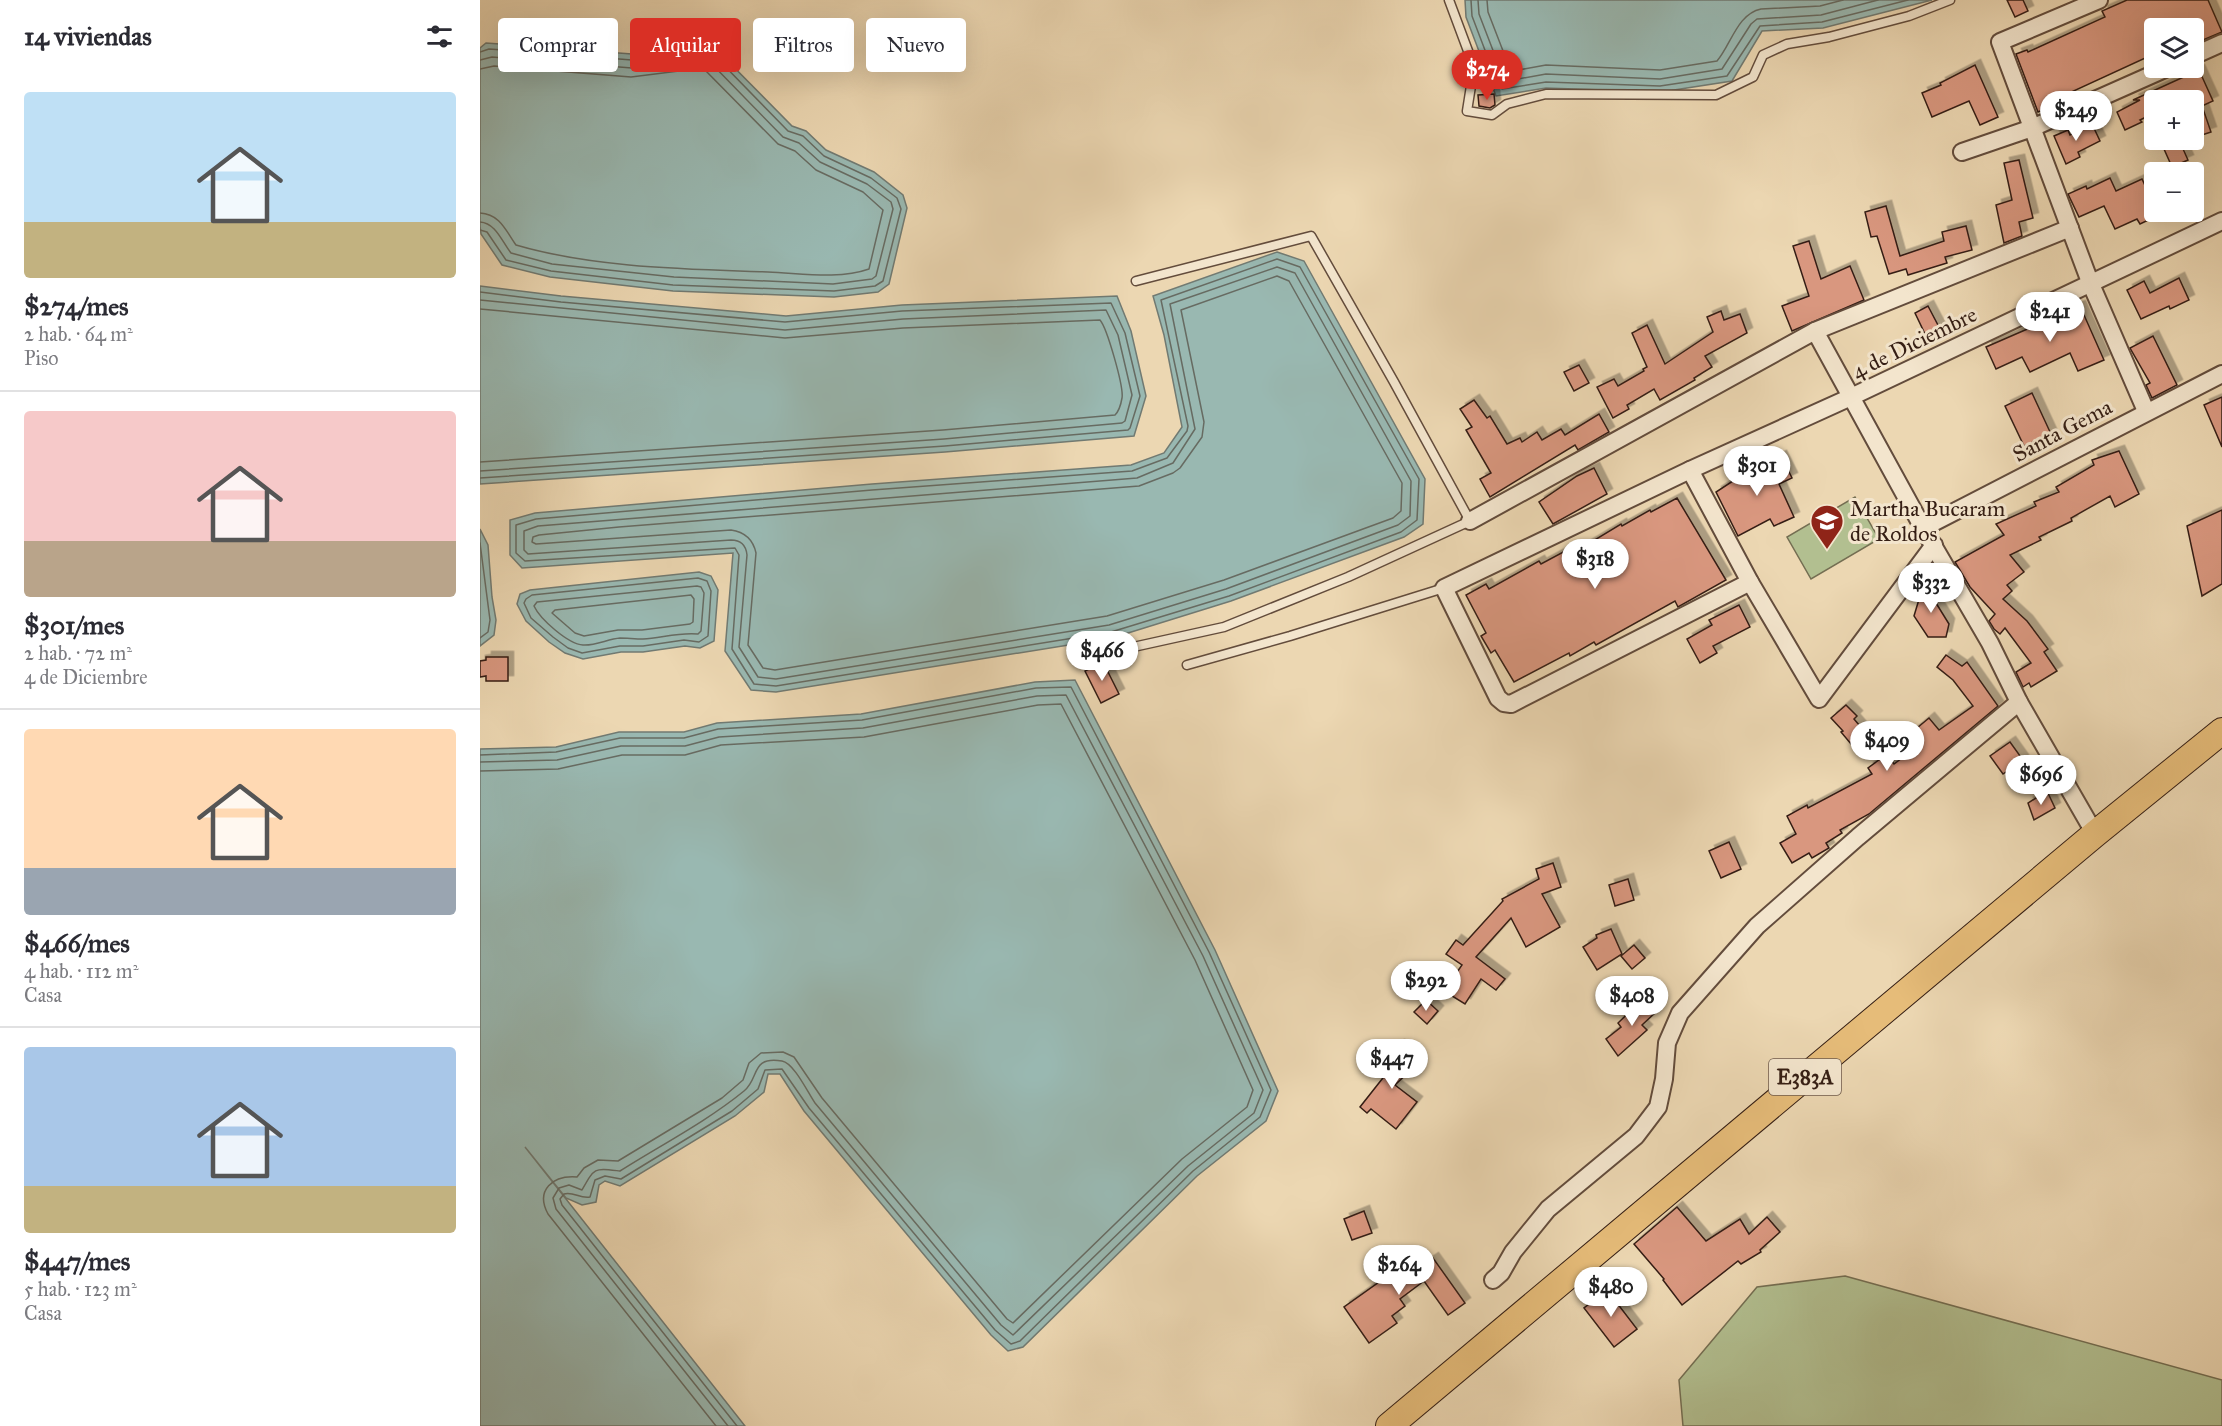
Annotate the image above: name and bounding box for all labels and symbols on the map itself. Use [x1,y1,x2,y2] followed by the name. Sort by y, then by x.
[1451,50,1523,101] pin: $274
[2040,91,2112,142] pin: $249
[2014,292,2086,343] pin: $241
[1847,301,1981,384] street label: 4 de Diciembre
[2008,393,2117,468] street label: Santa Gema
[1721,446,1793,497] pin: $301
[1850,495,2006,547] place label: Martha Bucaram de Roldos
[1809,503,1845,550] school or university icon: Martha Bucaram de Roldos
[1559,539,1631,590] pin: $318
[1895,563,1967,614] pin: $332
[1066,631,1138,682] pin: $466
[1851,721,1923,772] pin: $409
[2005,755,2077,806] pin: $696
[1390,961,1462,1012] pin: $292
[1596,976,1668,1027] pin: $408
[1356,1039,1428,1090] pin: $447
[1769,1059,1841,1095] road number: E383A
[1363,1245,1435,1296] pin: $264
[1575,1267,1647,1318] pin: $480

